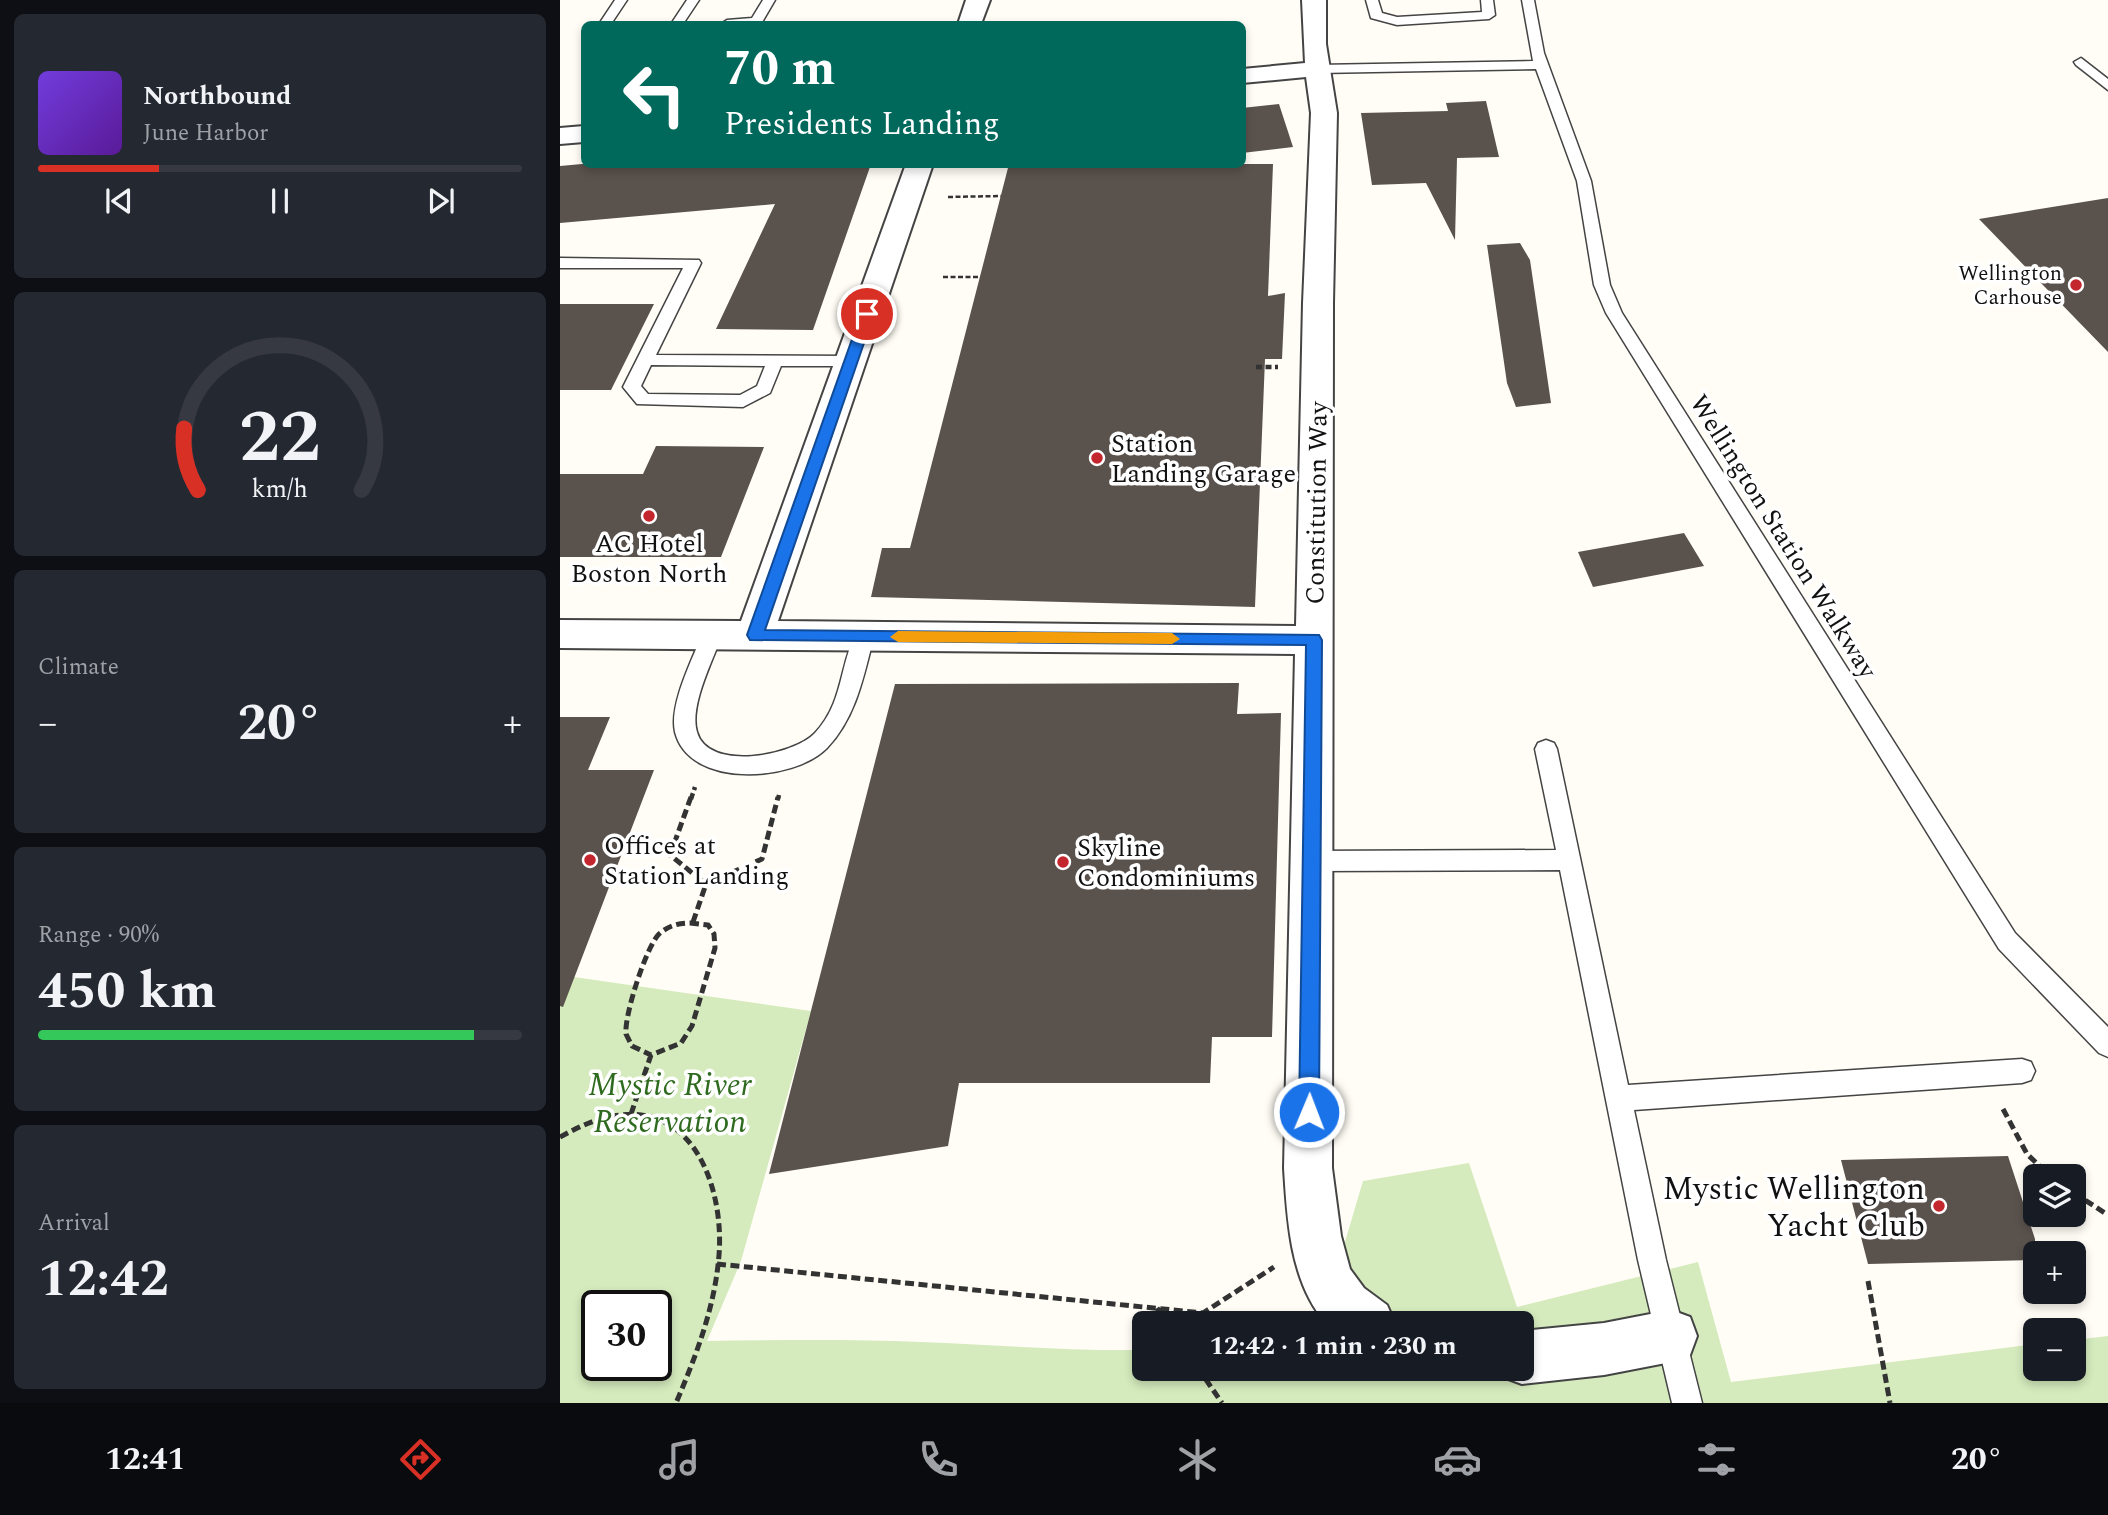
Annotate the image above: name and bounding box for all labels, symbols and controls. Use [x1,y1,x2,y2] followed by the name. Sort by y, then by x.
[724,32,835,107] text: 70 m
[609,49,700,140] icon: left
[143,76,291,116] text: Northbound
[724,100,1000,149] text: Presidents Landing
[143,116,268,151] text: June Harbor
[100,182,138,220] icon: previous
[261,182,299,220] icon: pause
[422,182,460,220] icon: next
[1958,258,2062,314] place label: Wellington Carhouse
[2068,277,2084,293] marker: Wellington Carhouse
[837,284,897,344] pin
[848,295,886,333] icon: arrive
[239,383,321,494] text: 22
[1679,387,1888,688] street label: Wellington Station Walkway
[1295,400,1339,605] street label: Constitution Way
[1111,424,1296,494] place label: Station Landing Garage
[1089,450,1105,466] marker: Station Landing Garage
[252,470,308,508] text: km/h
[641,508,657,524] marker: AC Hotel Boston North
[571,524,727,594] place label: AC Hotel Boston North
[38,650,119,685] text: Climate
[238,684,322,763] text: 20°
[38,695,57,753] text: −
[503,695,522,753] text: +
[604,826,789,896] place label: Offices at Station Landing
[1077,828,1255,898] place label: Skyline Condominiums
[582,852,598,868] marker: Offices at Station Landing
[1055,854,1071,870] marker: Skyline Condominiums
[38,918,159,953] text: Range · 90%
[38,952,217,1031] text: 450 km
[588,1061,753,1147] park label: Mystic River Reservation
[1272,1075,1346,1149] position arrow
[2023,1164,2086,1381] map controls
[2023,1164,2086,1227] button: layers
[1663,1165,1925,1251] place label: Mystic Wellington Yacht Club
[1931,1198,1947,1214] marker: Mystic Wellington Yacht Club
[38,1206,110,1241] text: Arrival
[38,1240,169,1319] text: 12:42
[2023,1241,2086,1304] button: +
[581,1290,672,1381] speed limit sign: 30
[2023,1318,2086,1381] button: −
[1209,1326,1457,1366] text: 12:42 · 1 min · 230 m
[105,1435,185,1484] text: 12:41
[396,1435,445,1484] icon: directions
[655,1435,704,1484] icon: music
[914,1435,963,1484] icon: phone
[1173,1435,1222,1484] icon: climate
[1433,1435,1482,1484] icon: car
[1692,1435,1741,1484] icon: filters
[1951,1435,2003,1484] text: 20°

